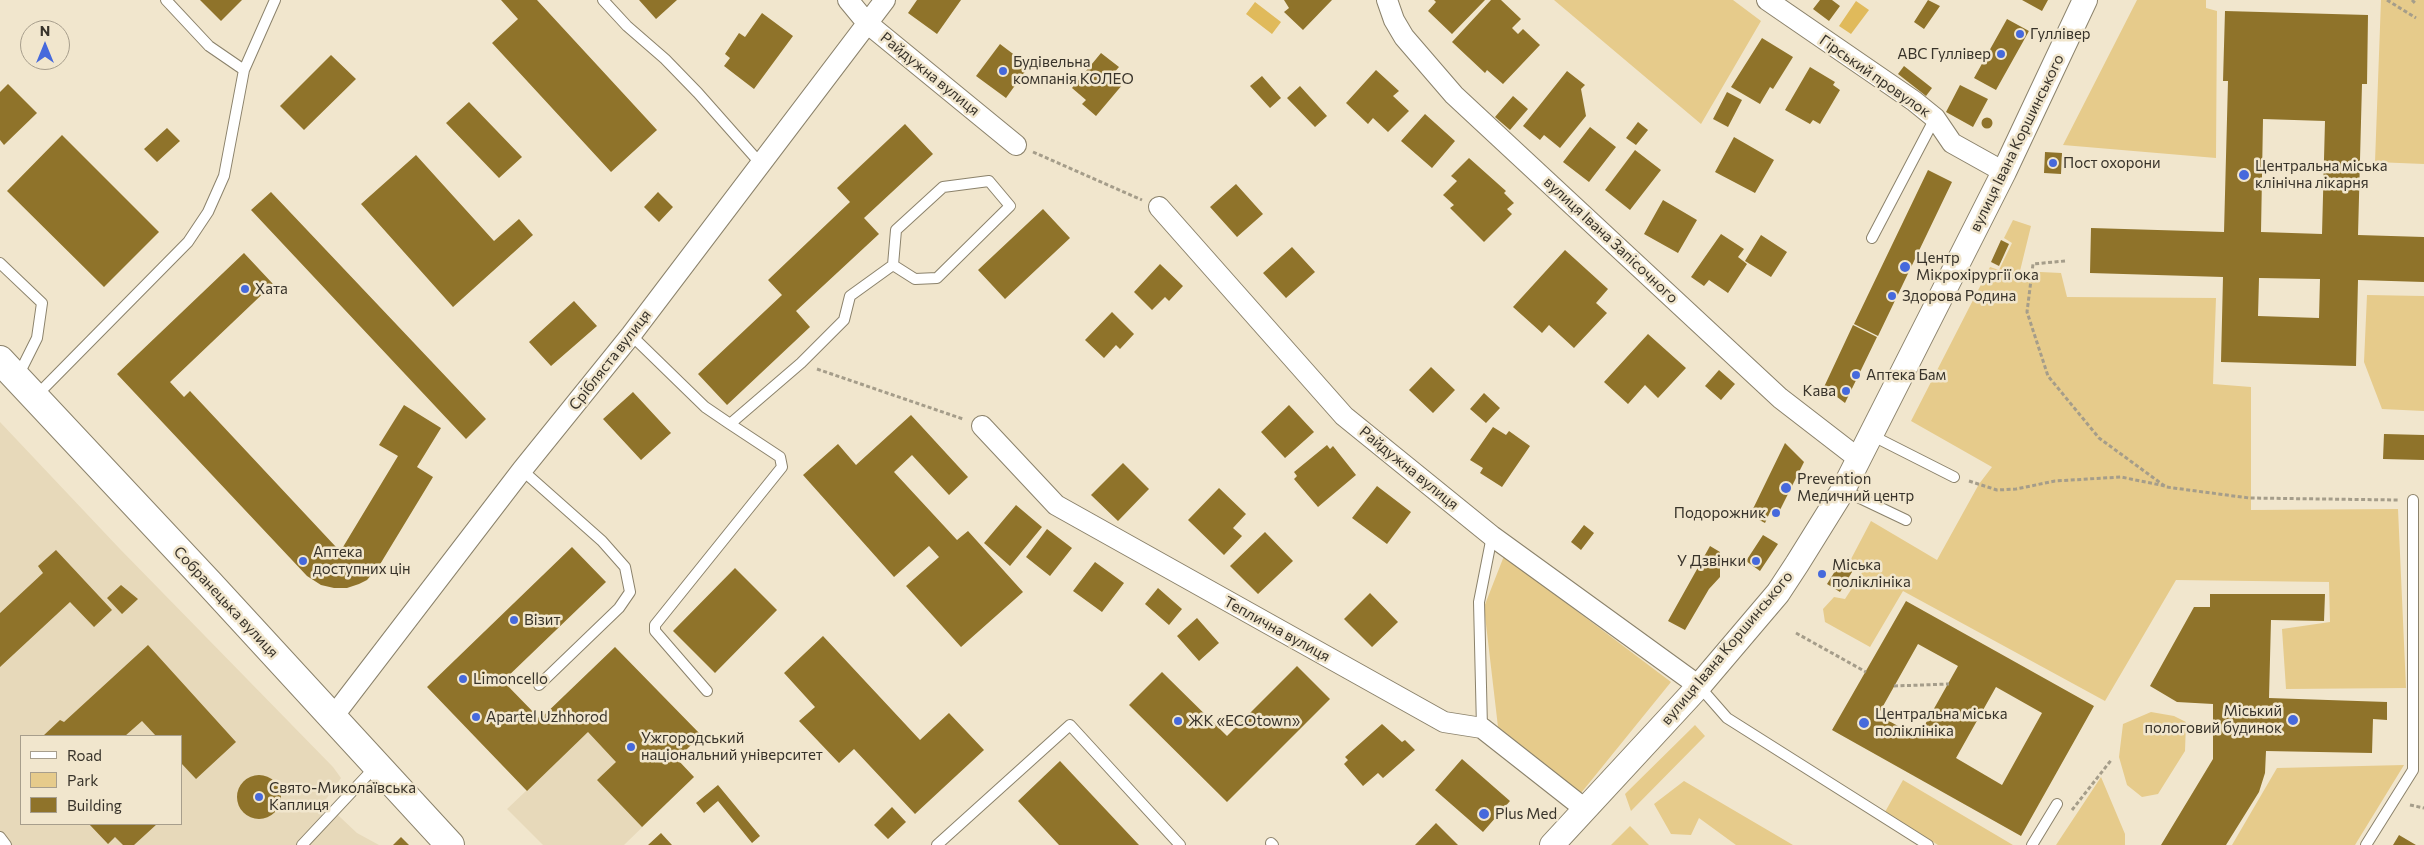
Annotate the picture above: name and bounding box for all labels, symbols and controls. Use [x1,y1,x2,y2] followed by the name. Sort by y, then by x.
[20,20,70,70] north arrow
[40,22,50,39] text: N
[2030,25,2091,43] place label: Гуллівер
[877,28,983,120] street label: Райдужна вулиця
[2014,28,2026,40] marker: Гуллівер
[1816,31,1934,121] street label: Гірський провулок
[1897,45,1991,63] place label: АВС Гуллівер
[1995,48,2007,60] marker: АВС Гуллівер
[1966,51,2068,235] street label: вулиця Івана Коршинського
[1013,53,1134,88] place label: Будівельна компанія КОЛЕО
[997,65,1009,77] marker: Будівельна компанія КОЛЕО
[2063,154,2161,172] place label: Пост охорони
[2047,157,2059,169] marker: Пост охорони
[2255,157,2388,192] place label: Центральна міська клінічна лікарня
[2237,168,2251,182] marker: Центральна міська клінічна лікарня
[1540,173,1682,307] street label: вулиця Івана Запісочного
[1916,249,2039,284] place label: Центр Мікрохірургії ока
[1898,260,1912,274] marker: Центр Мікрохірургії ока
[255,280,288,298] place label: Хата
[239,283,251,295] marker: Хата
[1902,287,2016,305] place label: Здорова Родина
[1886,290,1898,302] marker: Здорова Родина
[565,306,655,414] street label: Срібляста вулиця
[1866,366,1946,384] place label: Аптека Бам
[1850,369,1862,381] marker: Аптека Бам
[1802,382,1836,400] place label: Кава
[1840,385,1852,397] marker: Кава
[1356,422,1462,514] street label: Райдужна вулиця
[1797,470,1914,505] place label: Prevention Медичний центр
[1779,481,1793,495] marker: Prevention Медичний центр
[1674,504,1766,522] place label: Подорожник
[1770,507,1782,519] marker: Подорожник
[170,543,282,661] street label: Собранецька вулиця
[313,543,411,578] place label: Аптека доступних цін
[1677,552,1746,570] place label: У Дзвінки
[297,555,309,567] marker: Аптека доступних цін
[1750,555,1762,567] marker: У Дзвінки
[1832,556,1911,591] place label: Міська поліклініка
[1657,567,1797,729] street label: вулиця Івана Коршинського
[1816,568,1828,580] marker: Міська поліклініка
[1221,592,1333,666] street label: Теплична вулиця
[524,611,560,629] place label: Візит
[508,614,520,626] marker: Візит
[473,670,548,688] place label: Limoncello
[457,673,469,685] marker: Limoncello
[2144,702,2282,737] place label: Міський пологовий будинок
[1875,705,2008,740] place label: Центральна міська поліклініка
[486,708,608,726] place label: Apartel Uzhhorod
[470,711,482,723] marker: Apartel Uzhhorod
[1188,712,1300,730] place label: ЖК «ECOtown»
[2286,713,2300,727] marker: Міський пологовий будинок
[1172,715,1184,727] marker: ЖК «ECOtown»
[1857,716,1871,730] marker: Центральна міська поліклініка
[641,729,823,764] place label: Ужгородський національний університет
[20,735,182,825] legend
[625,741,637,753] marker: Ужгородський національний університет
[67,746,102,764] text: Road
[67,771,98,789] text: Park
[269,779,416,814] place label: Свято-Миколаївська Каплиця
[253,791,265,803] marker: Свято-Миколаївська Каплиця
[67,796,122,814] text: Building
[1495,805,1557,823] place label: Plus Med
[1477,807,1491,821] marker: Plus Med

